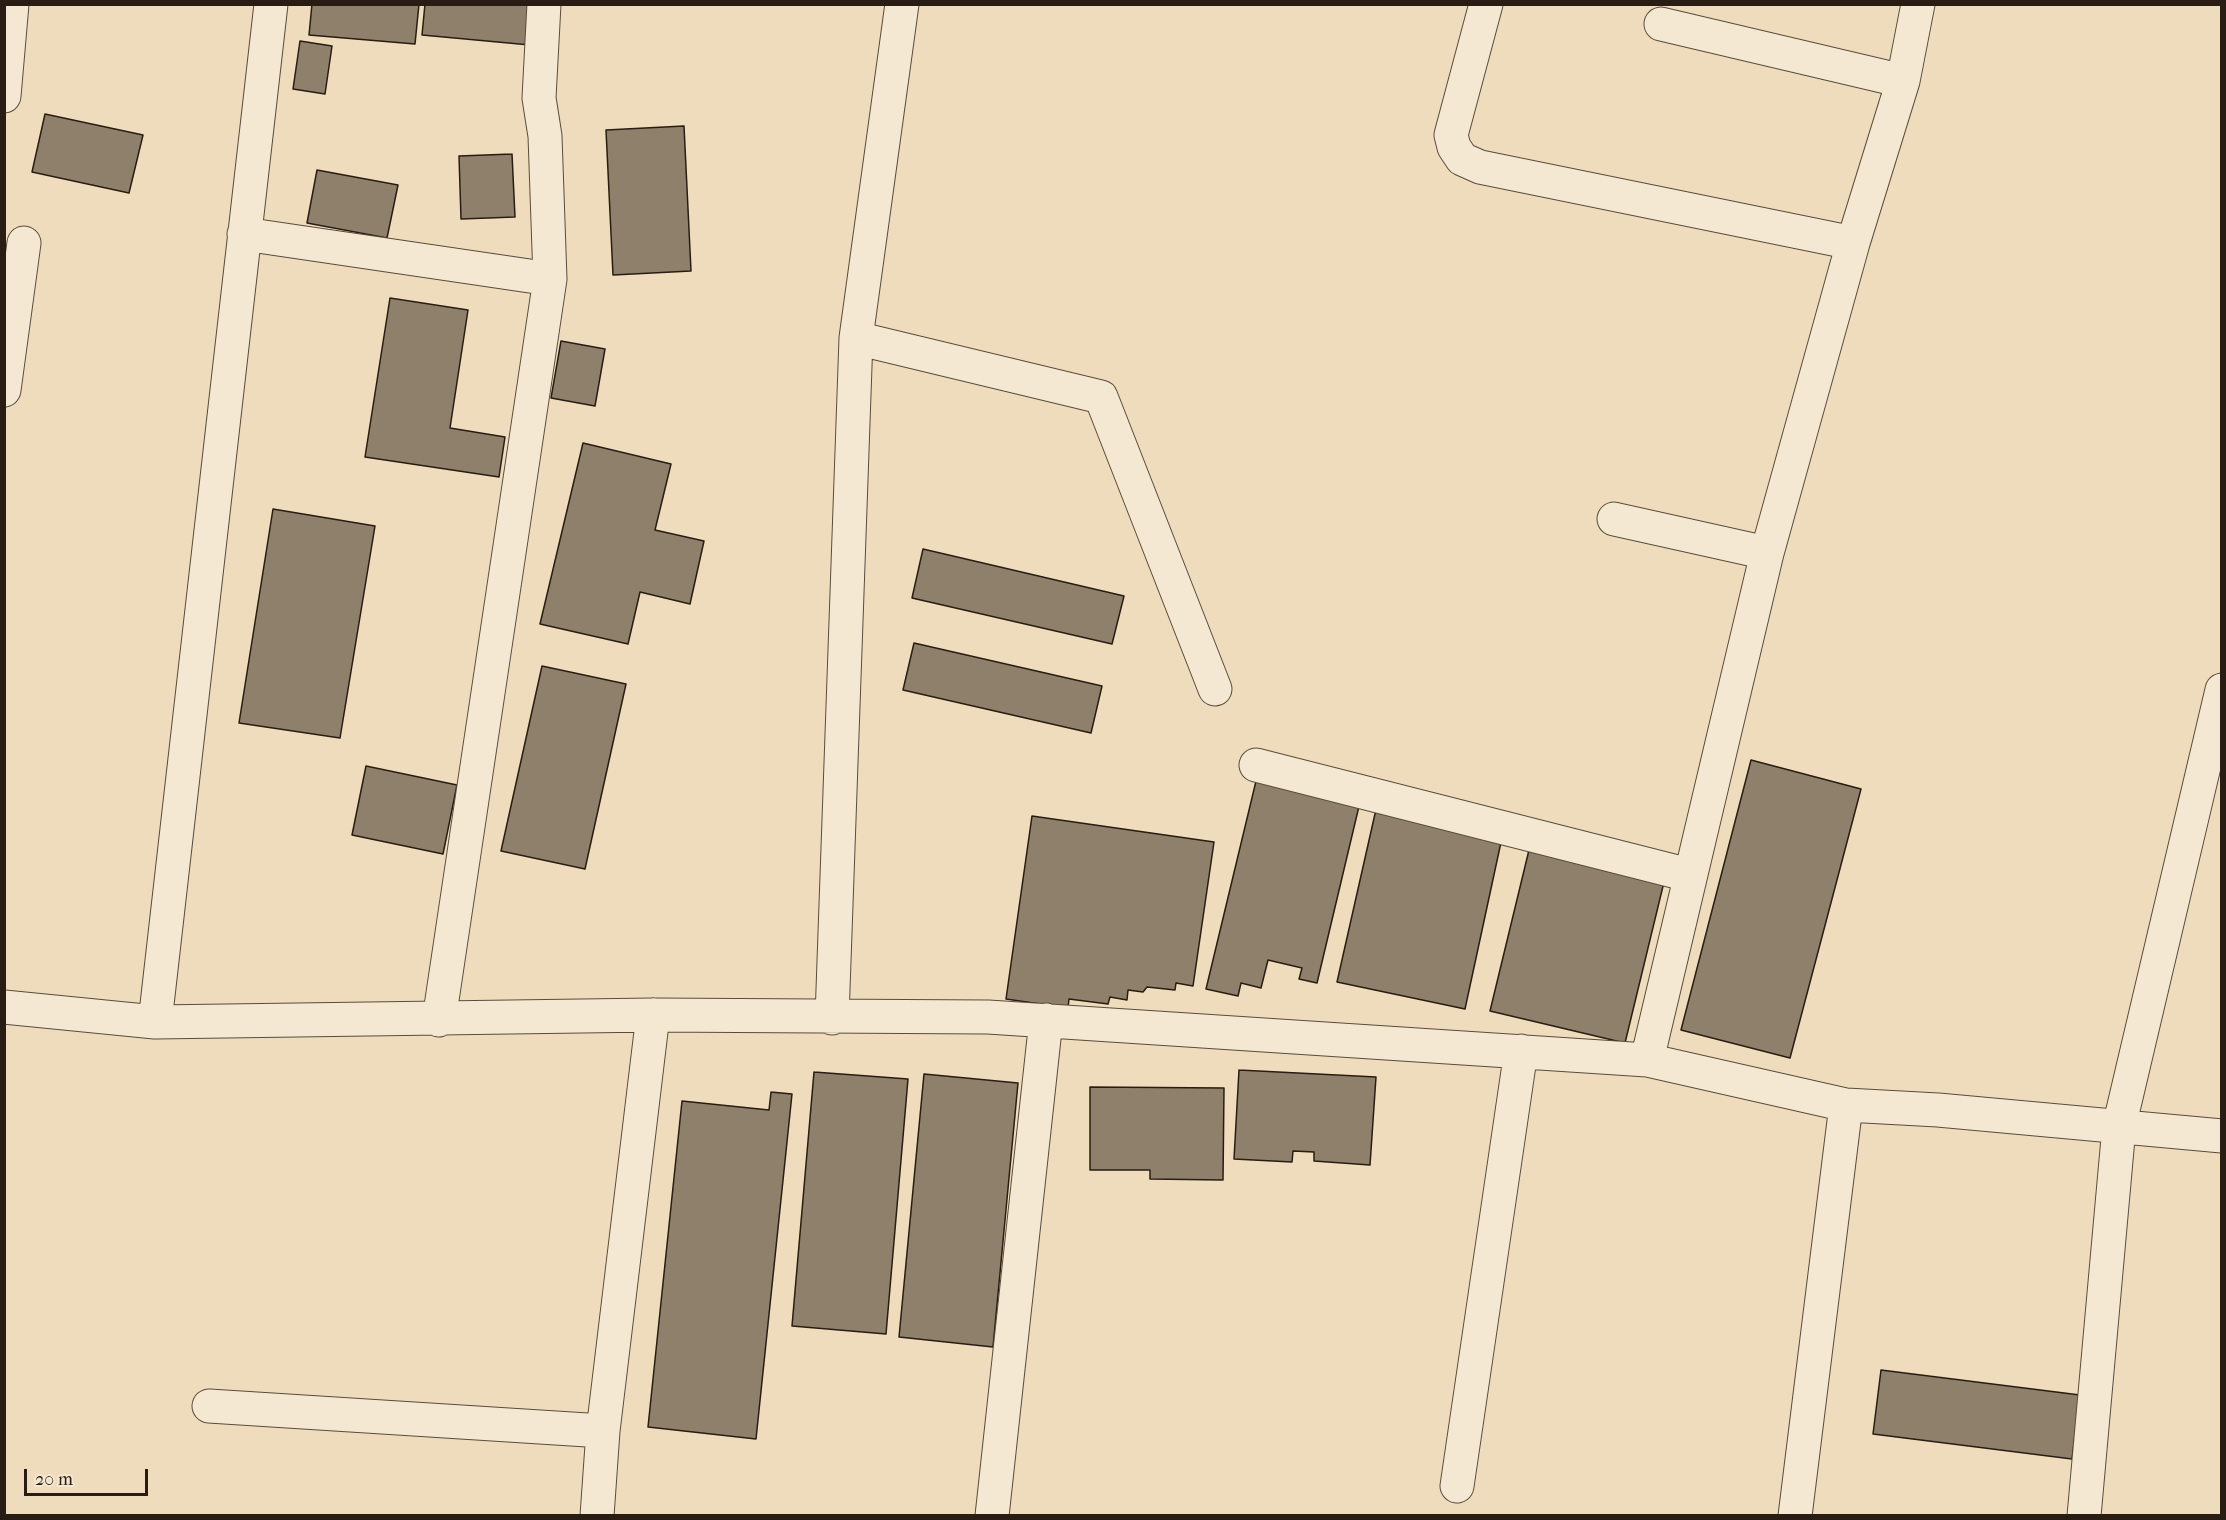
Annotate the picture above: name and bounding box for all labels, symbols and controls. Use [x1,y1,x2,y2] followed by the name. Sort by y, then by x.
[27,1457,152,1495] scale bar
[35,1469,73,1490] text: 20 m

